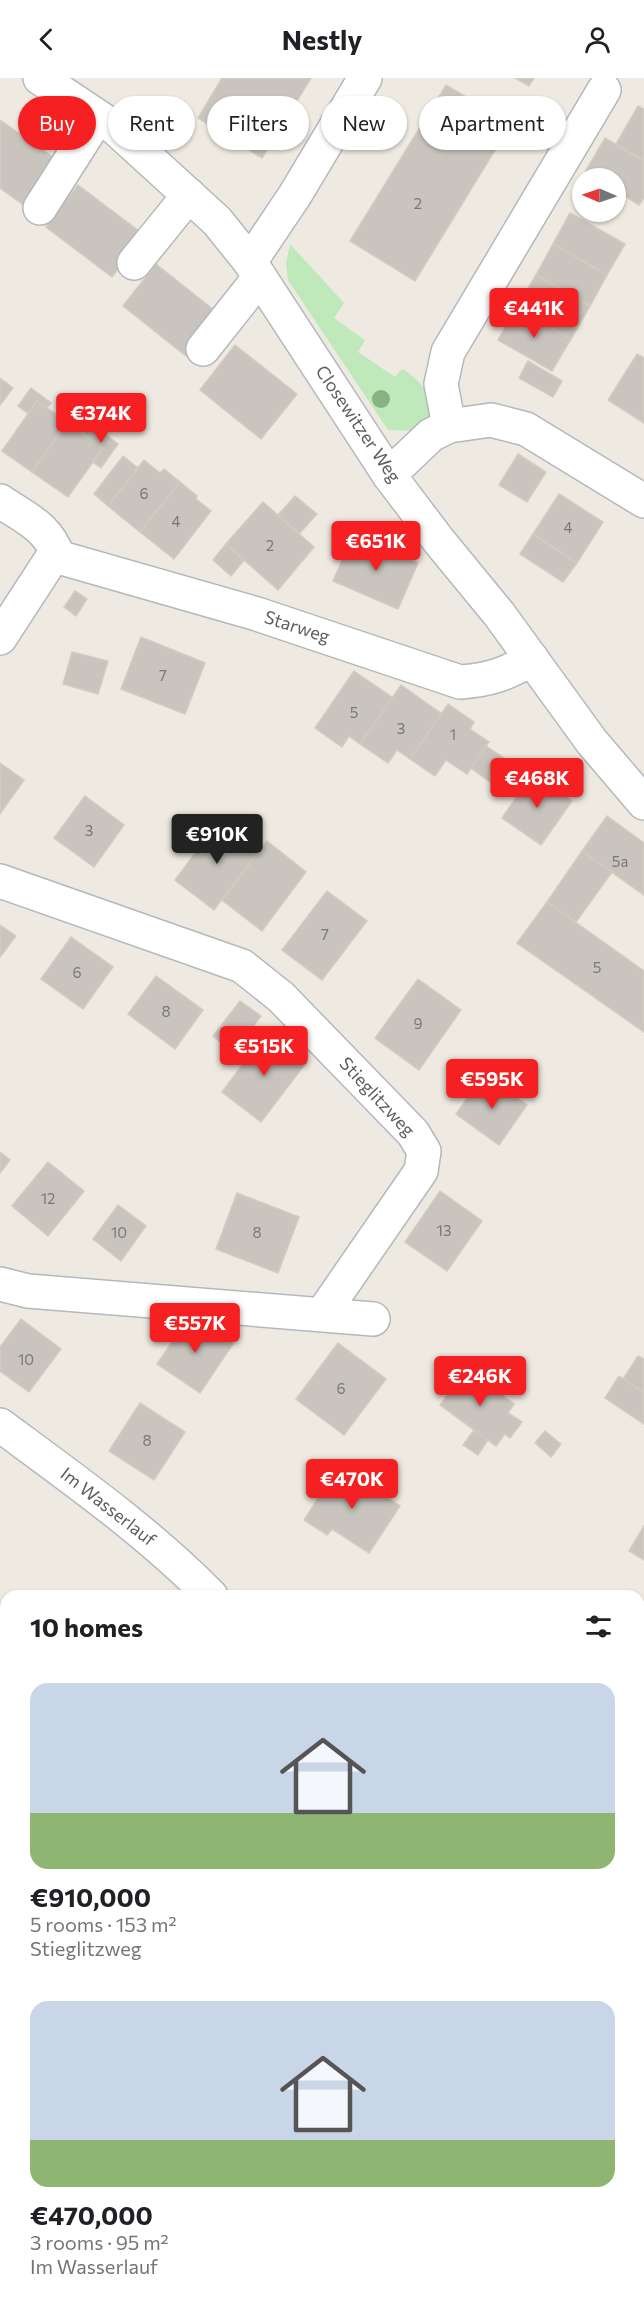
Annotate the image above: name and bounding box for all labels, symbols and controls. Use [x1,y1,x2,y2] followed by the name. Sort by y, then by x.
[30,23,63,56] icon: back
[282,23,362,56] text: Nestly
[581,23,614,56] icon: person
[18,96,96,150] chip: Buy
[108,96,195,150] chip: Rent
[207,96,309,150] chip: Filters
[321,96,407,150] chip: New
[419,96,566,150] chip: Apartment
[572,168,626,222] north arrow
[572,168,626,222] map controls
[414,194,422,212] house number: 2
[492,288,576,339] pin: €441K
[503,295,565,319] text: €441K
[311,361,406,486] street label: Closewitzer Weg
[59,393,143,444] pin: €374K
[70,400,132,424] text: €374K
[139,484,149,502] house number: 6
[172,512,181,530] house number: 4
[564,518,573,536] house number: 4
[334,521,418,572] pin: €651K
[345,528,407,552] text: €651K
[266,536,274,554] house number: 2
[262,605,333,647] street label: Starweg
[159,666,167,684] house number: 7
[350,703,358,721] house number: 5
[397,719,405,737] house number: 3
[450,725,456,743] house number: 1
[495,758,579,809] pin: €468K
[504,765,570,789] text: €468K
[175,814,259,865] pin: €910K
[85,821,93,839] house number: 3
[186,821,248,845] text: €910K
[612,852,628,870] house number: 5a
[321,925,329,943] house number: 7
[593,958,601,976] house number: 5
[72,963,82,981] house number: 6
[161,1002,171,1020] house number: 8
[413,1014,423,1032] house number: 9
[222,1026,306,1077] pin: €515K
[234,1033,294,1057] text: €515K
[335,1052,420,1141] street label: Stieglitzweg
[450,1059,534,1110] pin: €595K
[460,1066,524,1090] text: €595K
[41,1189,55,1207] house number: 12
[437,1221,451,1239] house number: 13
[111,1223,127,1241] house number: 10
[252,1223,262,1241] house number: 8
[153,1303,237,1354] pin: €557K
[164,1310,226,1334] text: €557K
[18,1350,34,1368] house number: 10
[438,1356,522,1407] pin: €246K
[448,1363,512,1387] text: €246K
[336,1379,346,1397] house number: 6
[142,1431,152,1449] house number: 8
[310,1459,394,1510] pin: €470K
[56,1462,161,1551] street label: Im Wasserlauf
[320,1466,384,1490] text: €470K
[582,1610,615,1643] icon: filters
[30,1611,143,1642] text: 10 homes
[269,1722,377,1830] icon: home
[30,1881,151,1912] text: €910,000
[30,1912,177,1936] text: 5 rooms · 153 m²
[30,1936,142,1960] text: Stieglitzweg
[269,2040,377,2148] icon: home
[30,2199,153,2230] text: €470,000
[30,2230,169,2254] text: 3 rooms · 95 m²
[30,2254,158,2278] text: Im Wasserlauf

